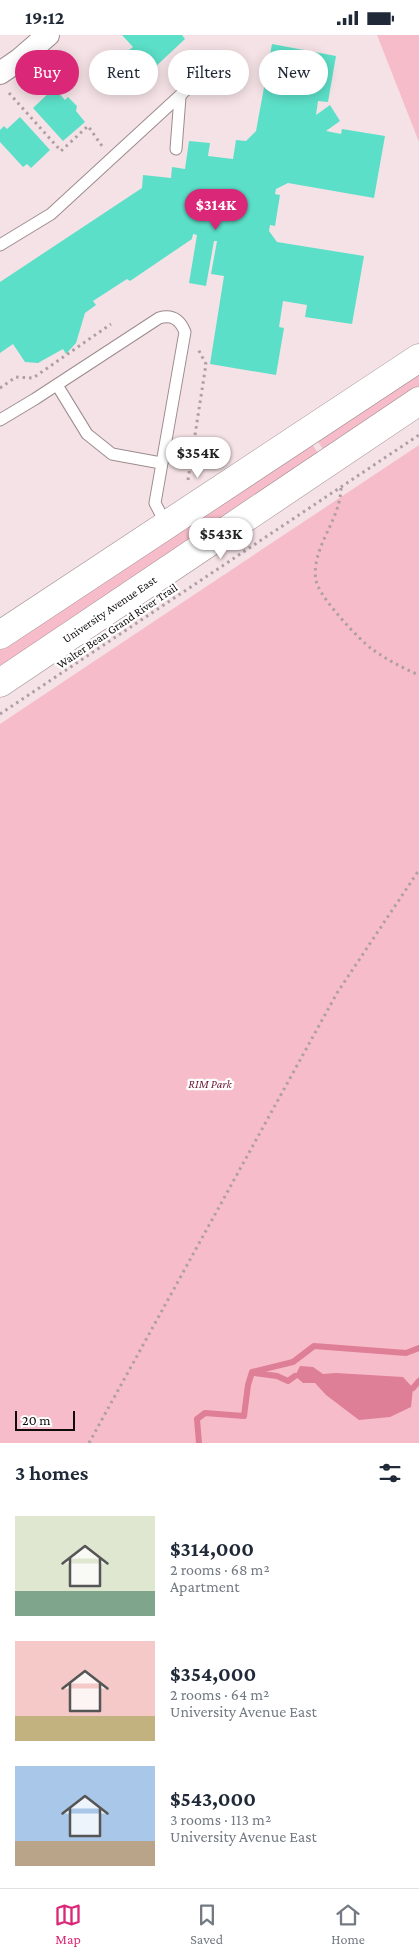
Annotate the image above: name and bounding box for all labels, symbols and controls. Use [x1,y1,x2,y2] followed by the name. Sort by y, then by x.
[25,7,65,28] text: 19:12
[15,50,79,95] chip: Buy
[89,50,158,95] chip: Rent
[168,50,249,95] chip: Filters
[259,50,328,95] chip: New
[181,189,251,231] pin: $314K
[196,196,236,213] text: $314K
[163,437,233,479] pin: $354K
[177,444,219,461] text: $354K
[186,517,256,560] pin: $543K
[200,525,242,542] text: $543K
[60,572,160,646] street label: University Avenue East
[54,580,180,672] street label: Walter Bean Grand River Trail
[188,1077,232,1091] park label: RIM Park
[15,1408,75,1431] scale bar
[22,1412,50,1428] text: 20 m
[376,1459,404,1487] icon: filters
[15,1461,88,1485] text: 3 homes
[55,1536,115,1596] icon: home
[170,1537,254,1561] text: $314,000
[170,1561,270,1578] text: 2 rooms · 68 m²
[170,1578,240,1595] text: Apartment
[55,1661,115,1721] icon: home
[170,1662,256,1686] text: $354,000
[170,1686,269,1703] text: 2 rooms · 64 m²
[170,1703,317,1720] text: University Avenue East
[55,1786,115,1846] icon: home
[170,1787,256,1811] text: $543,000
[170,1811,271,1828] text: 3 rooms · 113 m²
[170,1828,317,1845] text: University Avenue East
[54,1901,82,1947] tab: Map
[190,1901,223,1947] tab: Saved
[331,1901,365,1947] tab: Home

